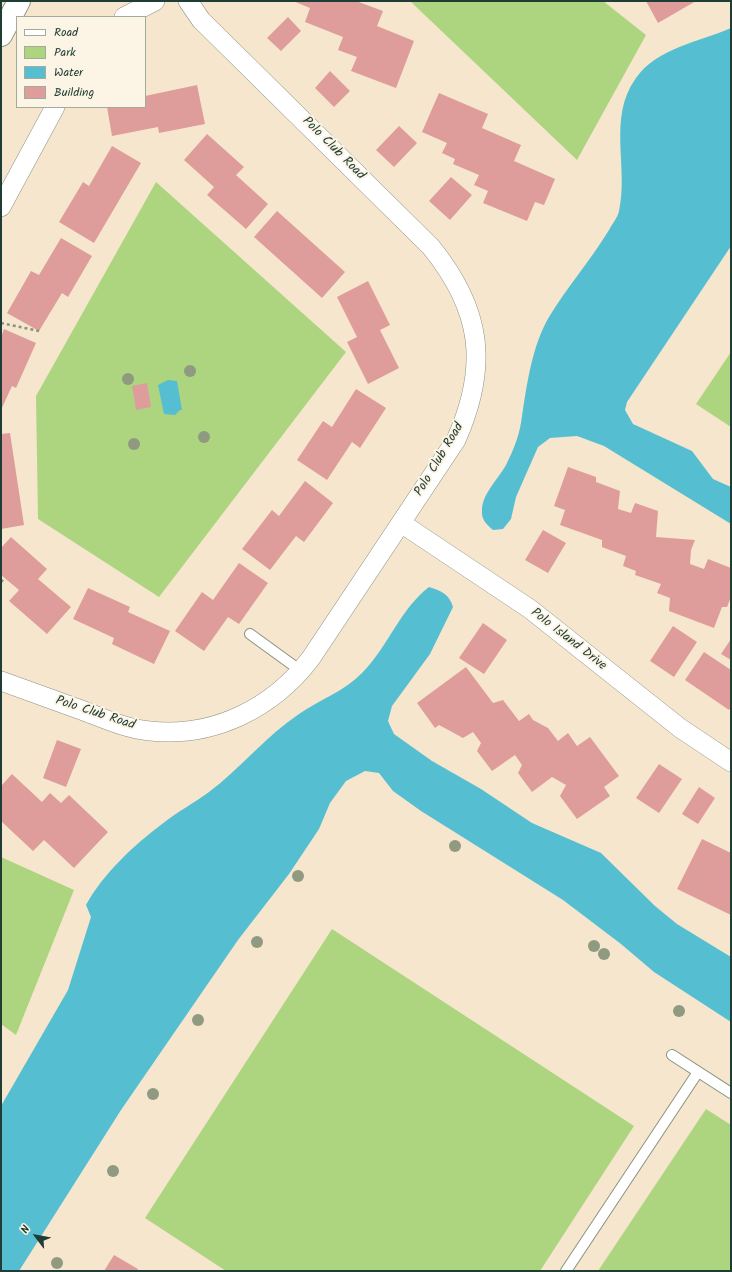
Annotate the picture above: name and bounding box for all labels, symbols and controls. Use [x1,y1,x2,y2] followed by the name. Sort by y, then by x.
[16,16,146,108] legend
[54,23,78,42] text: Road
[54,43,76,62] text: Park
[54,63,83,82] text: Water
[54,83,94,102] text: Building
[298,114,368,184] street label: Polo Club Road
[412,421,468,499] street label: Polo Club Road
[527,606,609,674] street label: Polo Island Drive
[53,694,137,734] street label: Polo Club Road
[16,1216,56,1256] north arrow
[16,1222,35,1237] text: N

